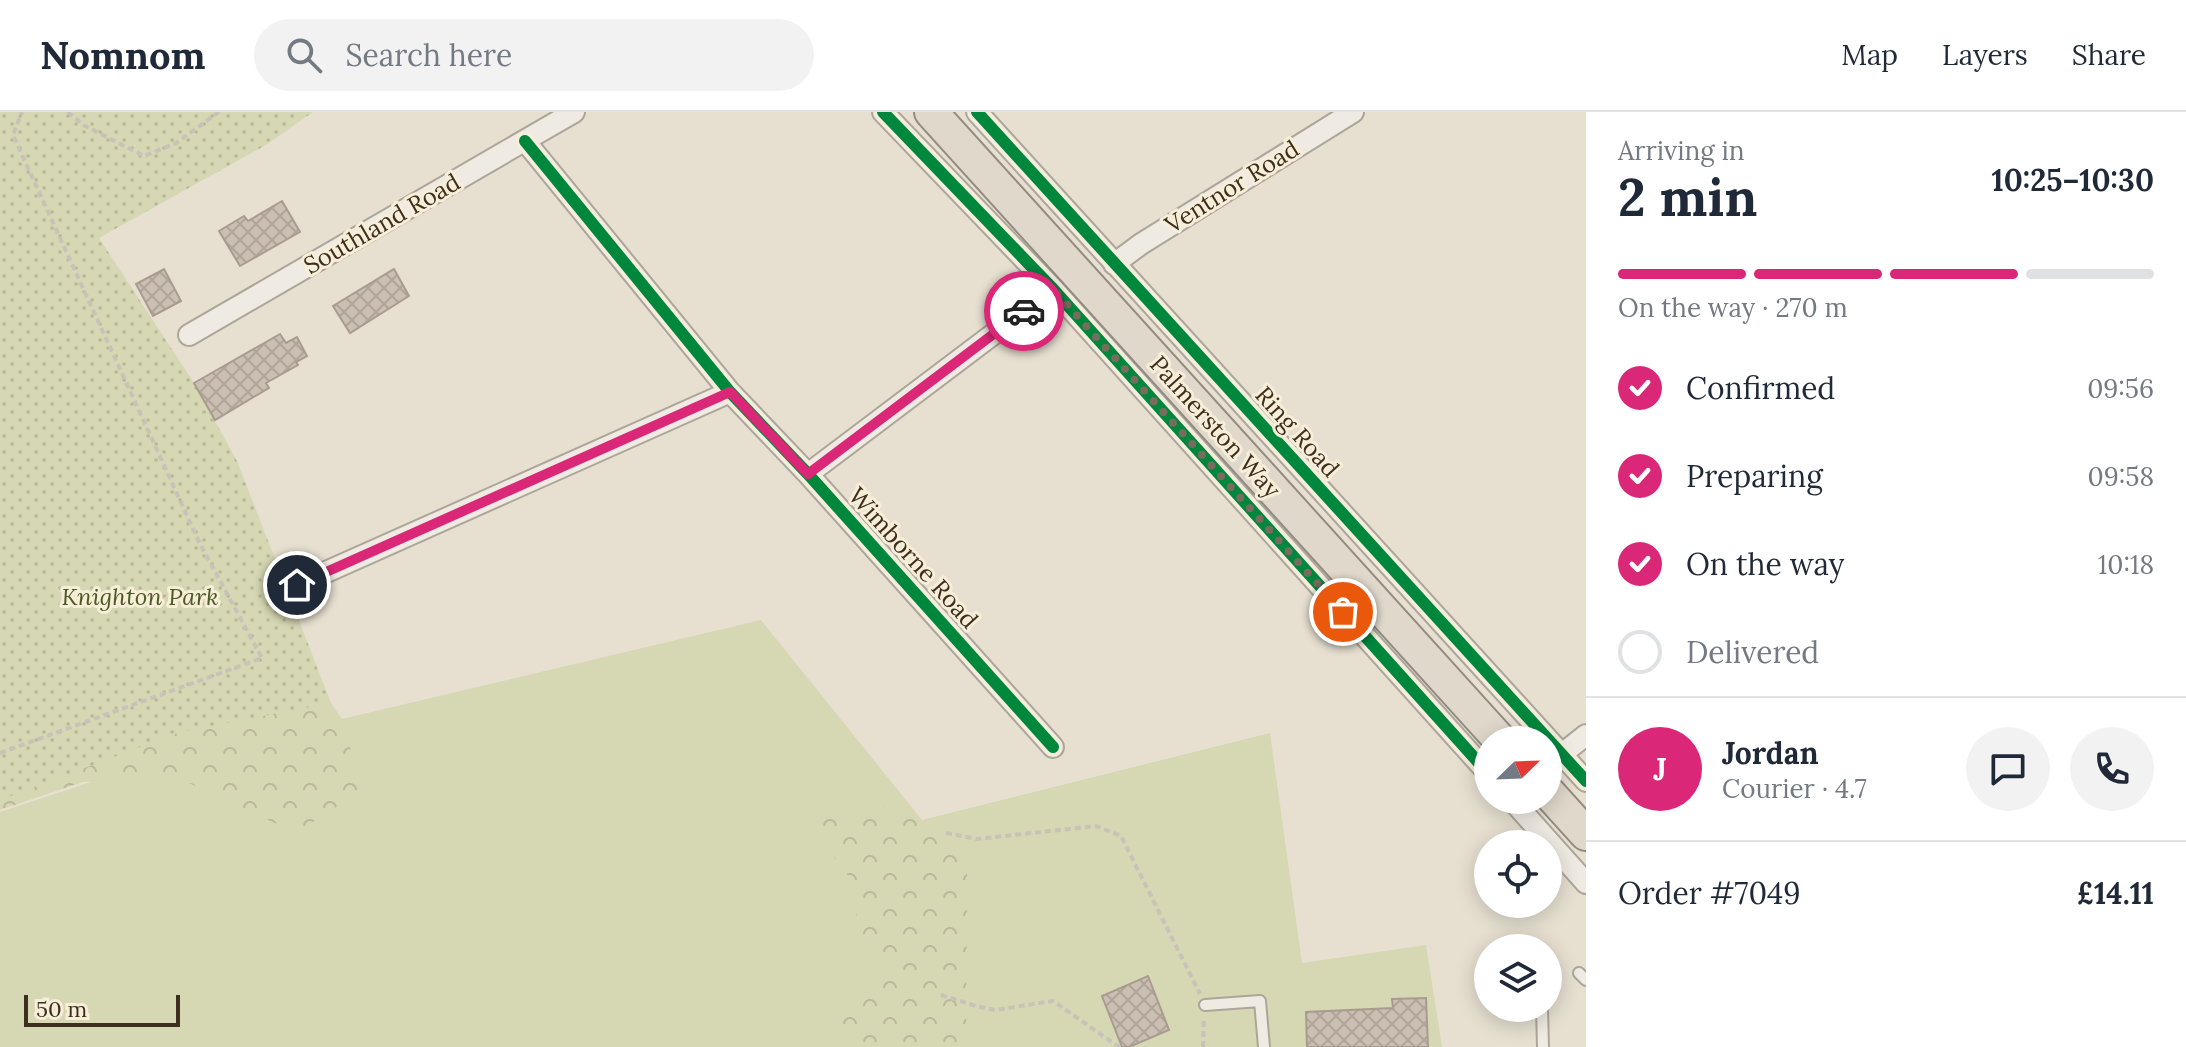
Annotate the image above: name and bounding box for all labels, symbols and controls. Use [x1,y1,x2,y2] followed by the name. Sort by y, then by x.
[254,19,814,91] search box
[40,31,206,79] text: Nomnom
[282,33,326,77] icon: search
[346,36,512,74] text: Search here
[1841,37,1898,73] text: Map
[1942,37,2028,73] text: Layers
[2072,37,2146,73] text: Share
[1158,133,1305,241] street label: Ventnor Road
[1618,134,1745,167] text: Arriving in
[1992,161,2154,199] text: 10:25–10:30
[1618,164,1757,230] text: 2 min
[298,166,465,281] street label: Southland Road
[984,271,1064,351] courier
[1002,289,1046,333] icon: car
[1618,291,1848,324] text: On the way · 270 m
[1143,349,1288,505] street label: Palmerston Way
[1618,366,1662,410] icon: check
[1686,369,1835,407] text: Confirmed
[2087,372,2154,405] text: 09:56
[1248,380,1346,484] street label: Ring Road
[1618,454,1662,498] icon: check
[1686,457,1823,495] text: Preparing
[2088,460,2154,493] text: 09:58
[842,481,985,635] street label: Wimborne Road
[1618,542,1662,586] icon: check
[1686,545,1844,583] text: On the way
[2098,548,2154,581] text: 10:18
[263,551,331,619] pin
[275,563,319,607] icon: home
[1309,578,1377,646] pin
[61,581,219,612] park label: Knighton Park
[1321,590,1365,634] icon: bag
[1686,633,1819,671] text: Delivered
[1474,726,1562,814] north arrow
[1474,726,1562,1022] map controls
[1966,727,2050,811] button: chat
[2070,727,2154,811] button: phone
[1722,734,1819,772] text: Jordan
[1653,750,1667,788] text: J
[1722,772,1867,805] text: Courier · 4.7
[1474,830,1562,918] button: locate
[1618,874,1801,912] text: Order #7049
[2077,874,2154,912] text: £14.11
[1474,934,1562,1022] button: layers
[24,991,180,1027] scale bar
[36,995,87,1023] text: 50 m

